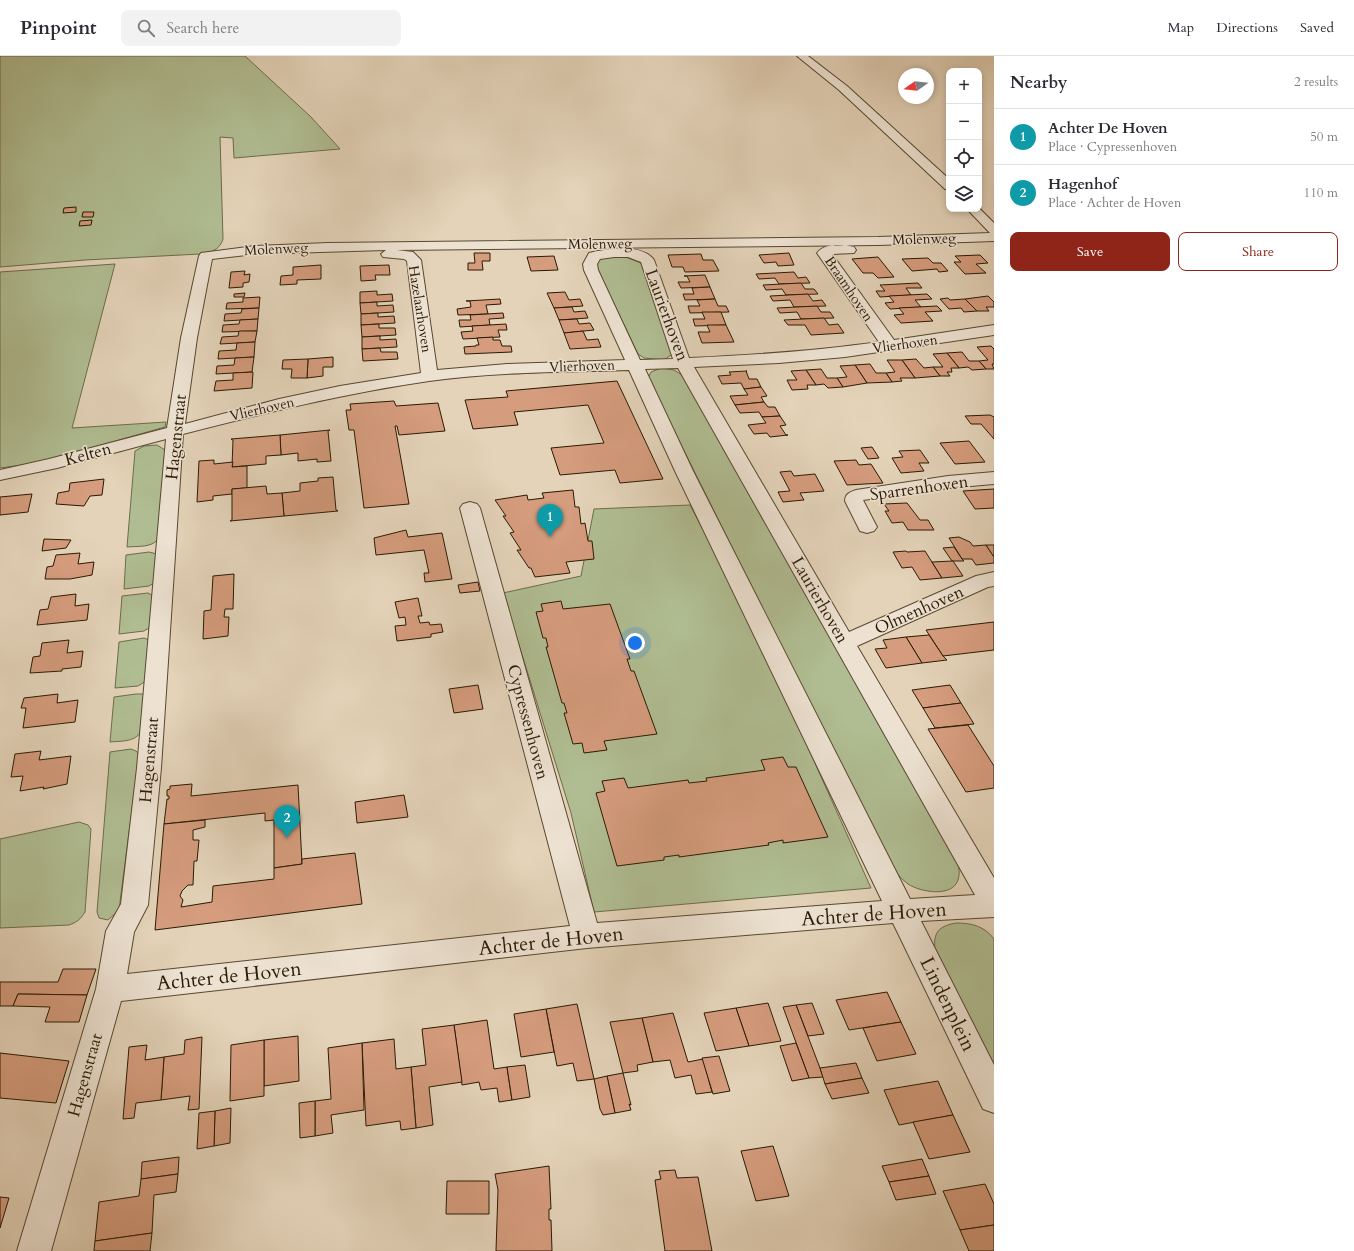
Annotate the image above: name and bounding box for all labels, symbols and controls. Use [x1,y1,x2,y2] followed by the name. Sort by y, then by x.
[121,10,401,46] search box
[20,15,97,41] text: Pinpoint
[135,17,157,39] icon: search
[167,18,239,38] text: Search here
[1168,18,1194,37] text: Map
[1216,18,1278,37] text: Directions
[1300,18,1334,37] text: Saved
[898,68,934,104] north arrow
[946,68,982,212] map controls
[946,68,982,104] button: +
[1010,71,1067,94] text: Nearby
[1294,73,1338,91] text: 2 results
[946,104,982,140] button: −
[1048,118,1168,138] text: Achter De Hoven
[1020,128,1026,146] text: 1
[1310,128,1338,146] text: 50 m
[1048,138,1177,156] text: Place · Cypressenhoven
[946,140,982,176] button: locate
[1048,174,1117,194] text: Hagenhof
[946,176,982,212] button: layers
[1020,184,1026,202] text: 2
[1304,184,1338,202] text: 110 m
[1048,194,1181,212] text: Place · Achter de Hoven
[892,228,956,250] street label: Molenweg
[1010,232,1170,271] button: Save
[1178,232,1338,271] button: Share
[568,234,632,254] street label: Molenweg
[244,238,309,260] street label: Molenweg
[820,253,878,326] street label: Braamhoven
[404,264,436,354] street label: Hazelaarhoven
[640,266,694,365] street label: Laurierhoven
[871,330,939,358] street label: Vlierhoven
[549,355,615,377] street label: Vlierhoven
[228,392,296,426] street label: Vlierhoven
[160,393,192,481] street label: Hagenstraat
[62,437,114,471] street label: Kelten
[868,470,970,506] street label: Sparrenhoven
[537,504,563,537] pin: 1
[786,553,854,648] street label: Laurierhoven
[871,580,968,640] street label: Olmenhoven
[625,633,645,653] your location
[502,662,554,782] street label: Cypressenhoven
[134,716,164,804] street label: Hagenstraat
[274,805,300,838] pin: 2
[800,895,948,933] street label: Achter de Hoven
[477,920,625,962] street label: Achter de Hoven
[914,952,983,1056] street label: Lindenplein
[155,955,303,997] street label: Achter de Hoven
[62,1030,108,1119] street label: Hagenstraat

